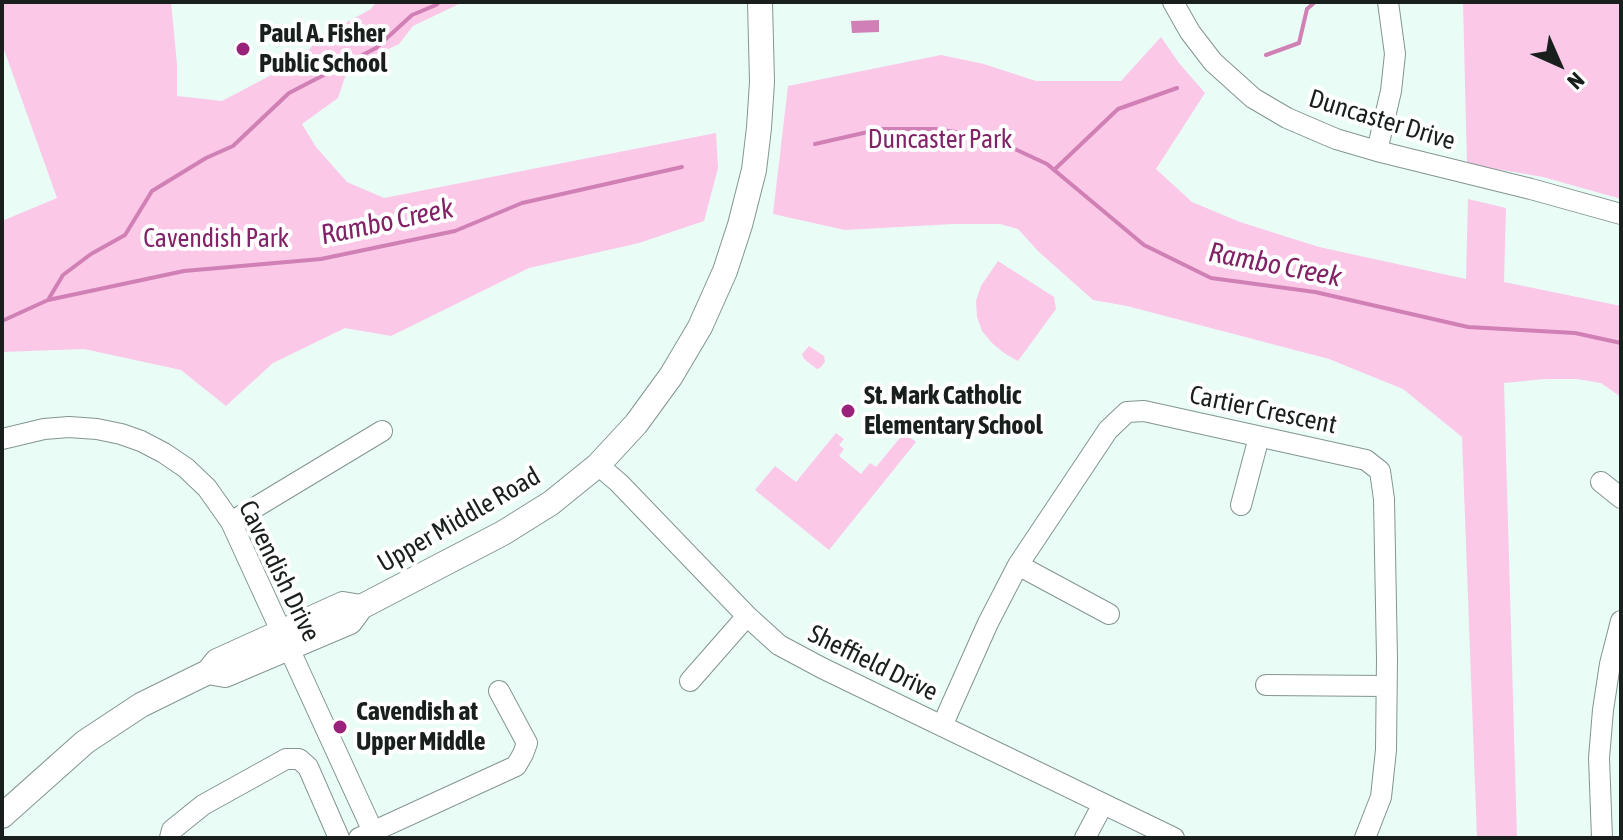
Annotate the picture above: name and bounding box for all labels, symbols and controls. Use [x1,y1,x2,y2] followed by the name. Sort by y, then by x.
[259,18,387,80] place label: Paul A. Fisher Public School
[1519,24,1599,104] north arrow
[234,40,252,58] marker: Paul A. Fisher Public School
[1562,67,1590,95] text: N
[1305,83,1459,157] street label: Duncaster Drive
[868,124,1012,156] park label: Duncaster Park
[318,192,456,252] water label: Rambo Creek
[143,223,289,255] park label: Cavendish Park
[1206,236,1344,294] water label: Rambo Creek
[1187,379,1339,441] street label: Cartier Crescent
[864,380,1043,442] place label: St. Mark Catholic Elementary School
[839,402,857,420] marker: St. Mark Catholic Elementary School
[372,461,546,579] street label: Upper Middle Road
[231,496,327,646] street label: Cavendish Drive
[803,618,943,708] street label: Sheffield Drive
[356,696,486,758] place label: Cavendish at Upper Middle
[331,718,349,736] marker: Cavendish at Upper Middle

